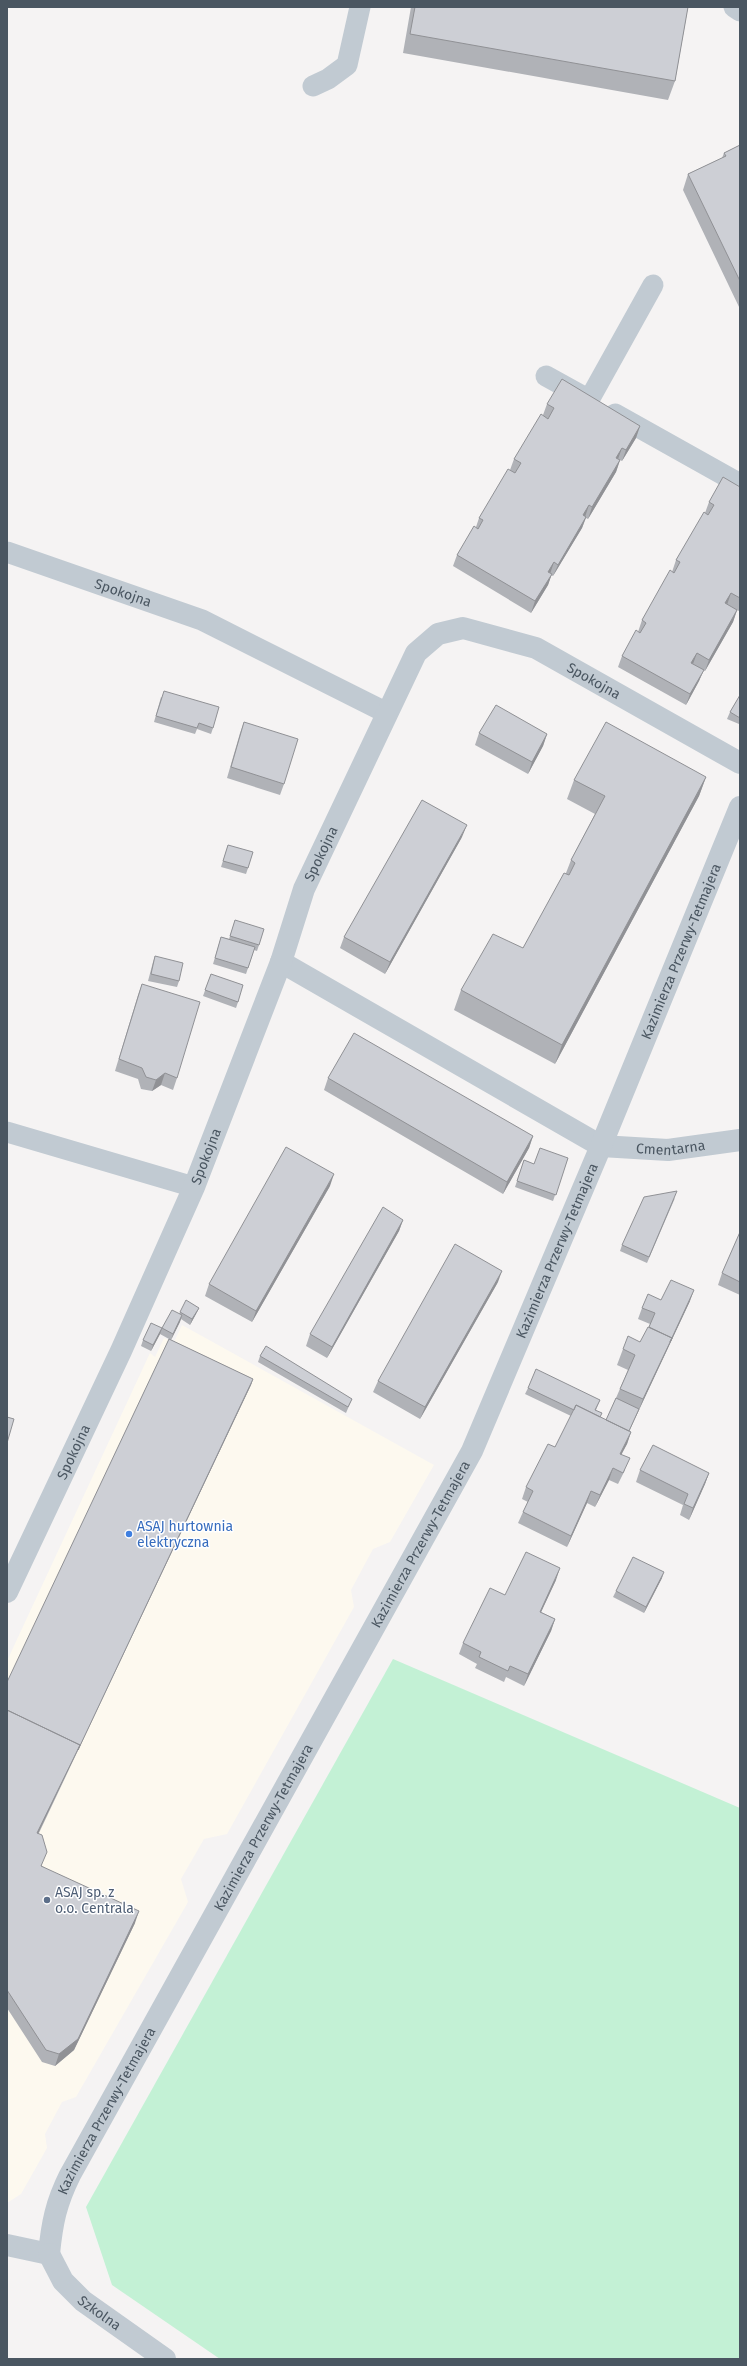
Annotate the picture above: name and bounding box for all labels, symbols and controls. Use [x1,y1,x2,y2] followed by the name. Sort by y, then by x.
[92,575,154,611] street label: Spokojna
[564,659,624,703] street label: Spokojna
[301,824,342,884] street label: Spokojna
[638,861,725,1042] street label: Kazimierza Przerwy-Tetmajera
[188,1126,225,1187] street label: Spokojna
[636,1137,706,1159] street label: Cmentarna
[513,1161,602,1341] street label: Kazimierza Przerwy-Tetmajera
[53,1422,94,1482] street label: Spokojna
[368,1458,474,1631] street label: Kazimierza Przerwy-Tetmajera
[137,1518,233,1551] place label: ASAJ hurtownia elektryczna
[124,1529,134,1539] marker: ASAJ hurtownia elektryczna
[210,1741,317,1914] street label: Kazimierza Przerwy-Tetmajera
[55,1884,134,1917] place label: ASAJ sp. z o.o. Centrala
[42,1895,52,1905] marker: ASAJ sp. z o.o. Centrala
[54,2024,159,2197] street label: Kazimierza Przerwy-Tetmajera
[74,2292,124,2334] street label: Szkolna

